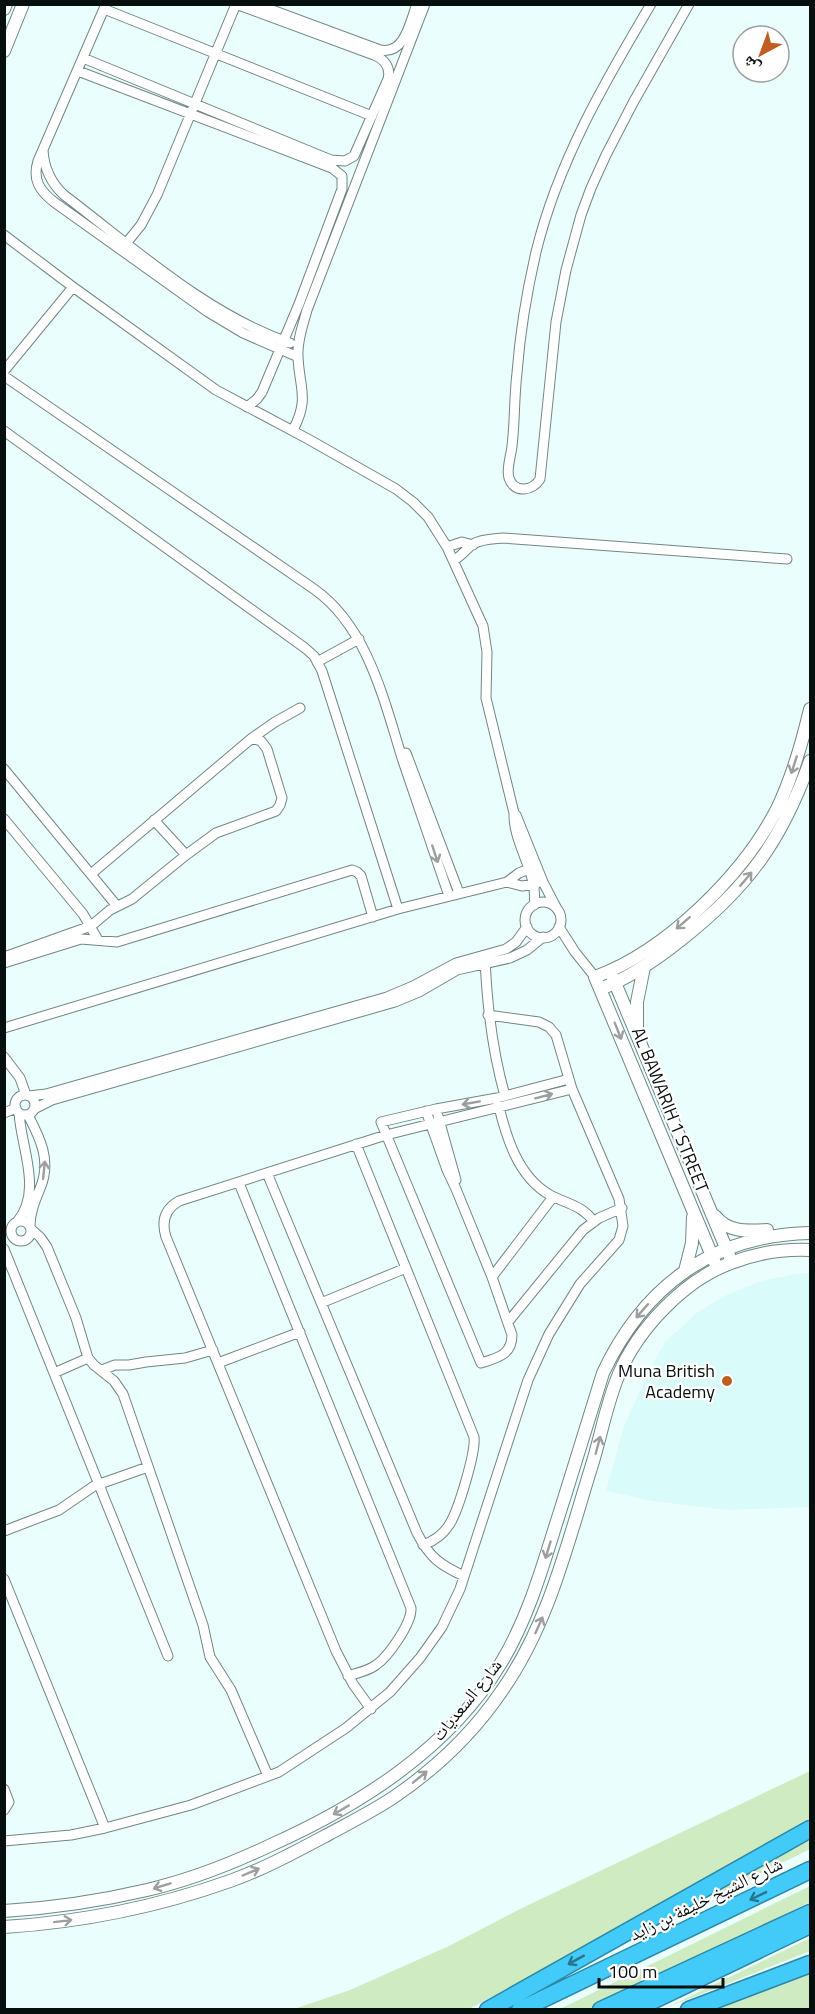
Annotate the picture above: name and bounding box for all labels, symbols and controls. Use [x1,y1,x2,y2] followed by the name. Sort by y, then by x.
[731,24,791,84] north arrow
[737,51,765,80] text: ش
[788,755,799,774] one-way arrow
[430,844,441,863] one-way arrow
[740,871,753,887] one-way arrow
[676,916,691,930] one-way arrow
[613,1021,624,1039] one-way arrow
[625,1023,716,1197] street label: AL BAWARIH 1 STREET
[535,1089,554,1101] one-way arrow
[461,1097,481,1108] one-way arrow
[39,1160,50,1180] one-way arrow
[635,1303,649,1318] one-way arrow
[618,1357,715,1405] place label: Muna British Academy
[720,1374,734,1388] marker: Muna British Academy
[593,1436,604,1455] one-way arrow
[542,1540,553,1559] one-way arrow
[534,1616,545,1634] one-way arrow
[425,1653,508,1747] street label: شارع السعديات
[412,1770,428,1783] one-way arrow
[333,1804,350,1816] one-way arrow
[625,1850,787,1947] street label: شارع الشيخ خليفة بن زايد
[241,1866,259,1878] one-way arrow
[153,1881,172,1892] one-way arrow
[749,1890,767,1902] one-way arrow
[52,1916,72,1927] one-way arrow
[599,1951,724,1989] scale bar
[568,1954,585,1966] one-way arrow
[608,1958,657,1985] text: 100 m

